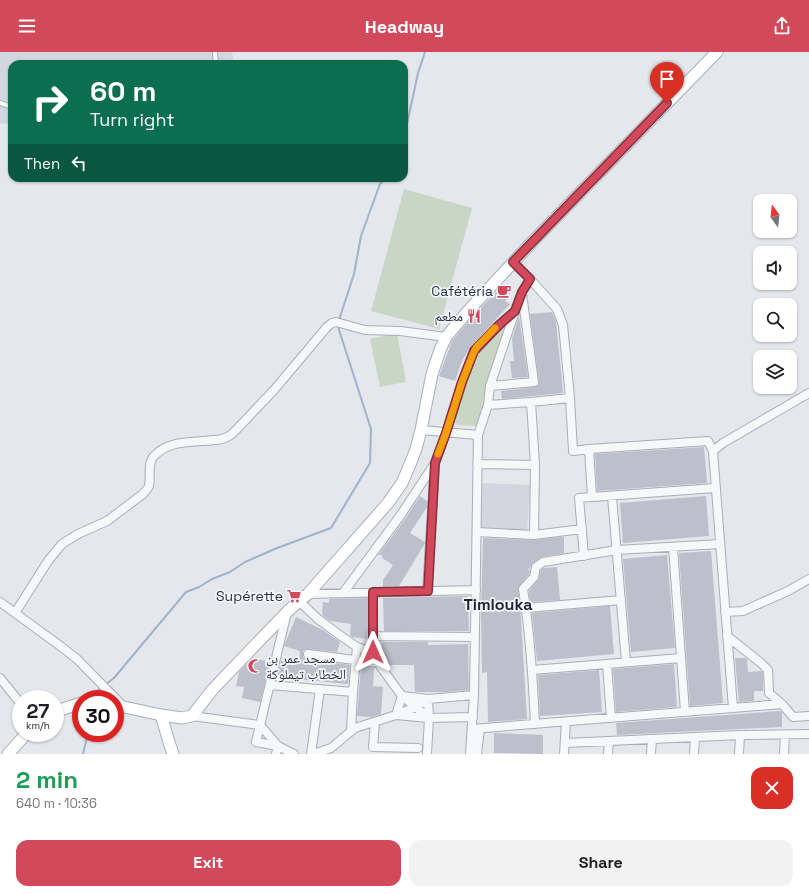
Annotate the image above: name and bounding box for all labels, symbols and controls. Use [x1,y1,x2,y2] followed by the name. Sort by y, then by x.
[16,15,38,37] icon: menu
[365,15,444,38] text: Headway
[771,15,793,37] icon: share
[650,62,684,103] pin
[656,68,678,90] icon: arrive
[90,73,156,109] text: 60 m
[24,76,76,128] icon: right
[90,108,174,131] text: Turn right
[68,152,90,174] icon: left
[24,154,60,173] text: Then
[753,194,797,238] north arrow
[753,194,797,394] map controls
[753,246,797,290] button: sound
[431,282,493,300] place label: Cafétéria
[496,283,512,299] cafe icon: Cafétéria
[753,298,797,342] button: search
[435,307,463,326] place label: مطعم
[466,308,482,324] restaurant icon: مطعم
[753,350,797,394] button: layers
[216,587,283,605] place label: Supérette
[286,588,302,604] supermarket icon: Supérette
[463,594,533,615] district label: Timlouka
[352,631,394,673] position arrow
[266,649,346,683] place label: مسجد عمر بن الخطاب تيملوكة
[247,658,263,674] mosque icon: مسجد عمر بن الخطاب تيملوكة
[72,690,124,742] speed limit sign: 30
[27,698,49,724] text: 27
[26,719,50,732] text: km/h
[16,764,78,795] text: 2 min
[751,767,793,809] button: close
[16,795,97,812] text: 640 m · 10:36
[16,840,401,886] button: Exit
[409,840,793,886] button: Share

